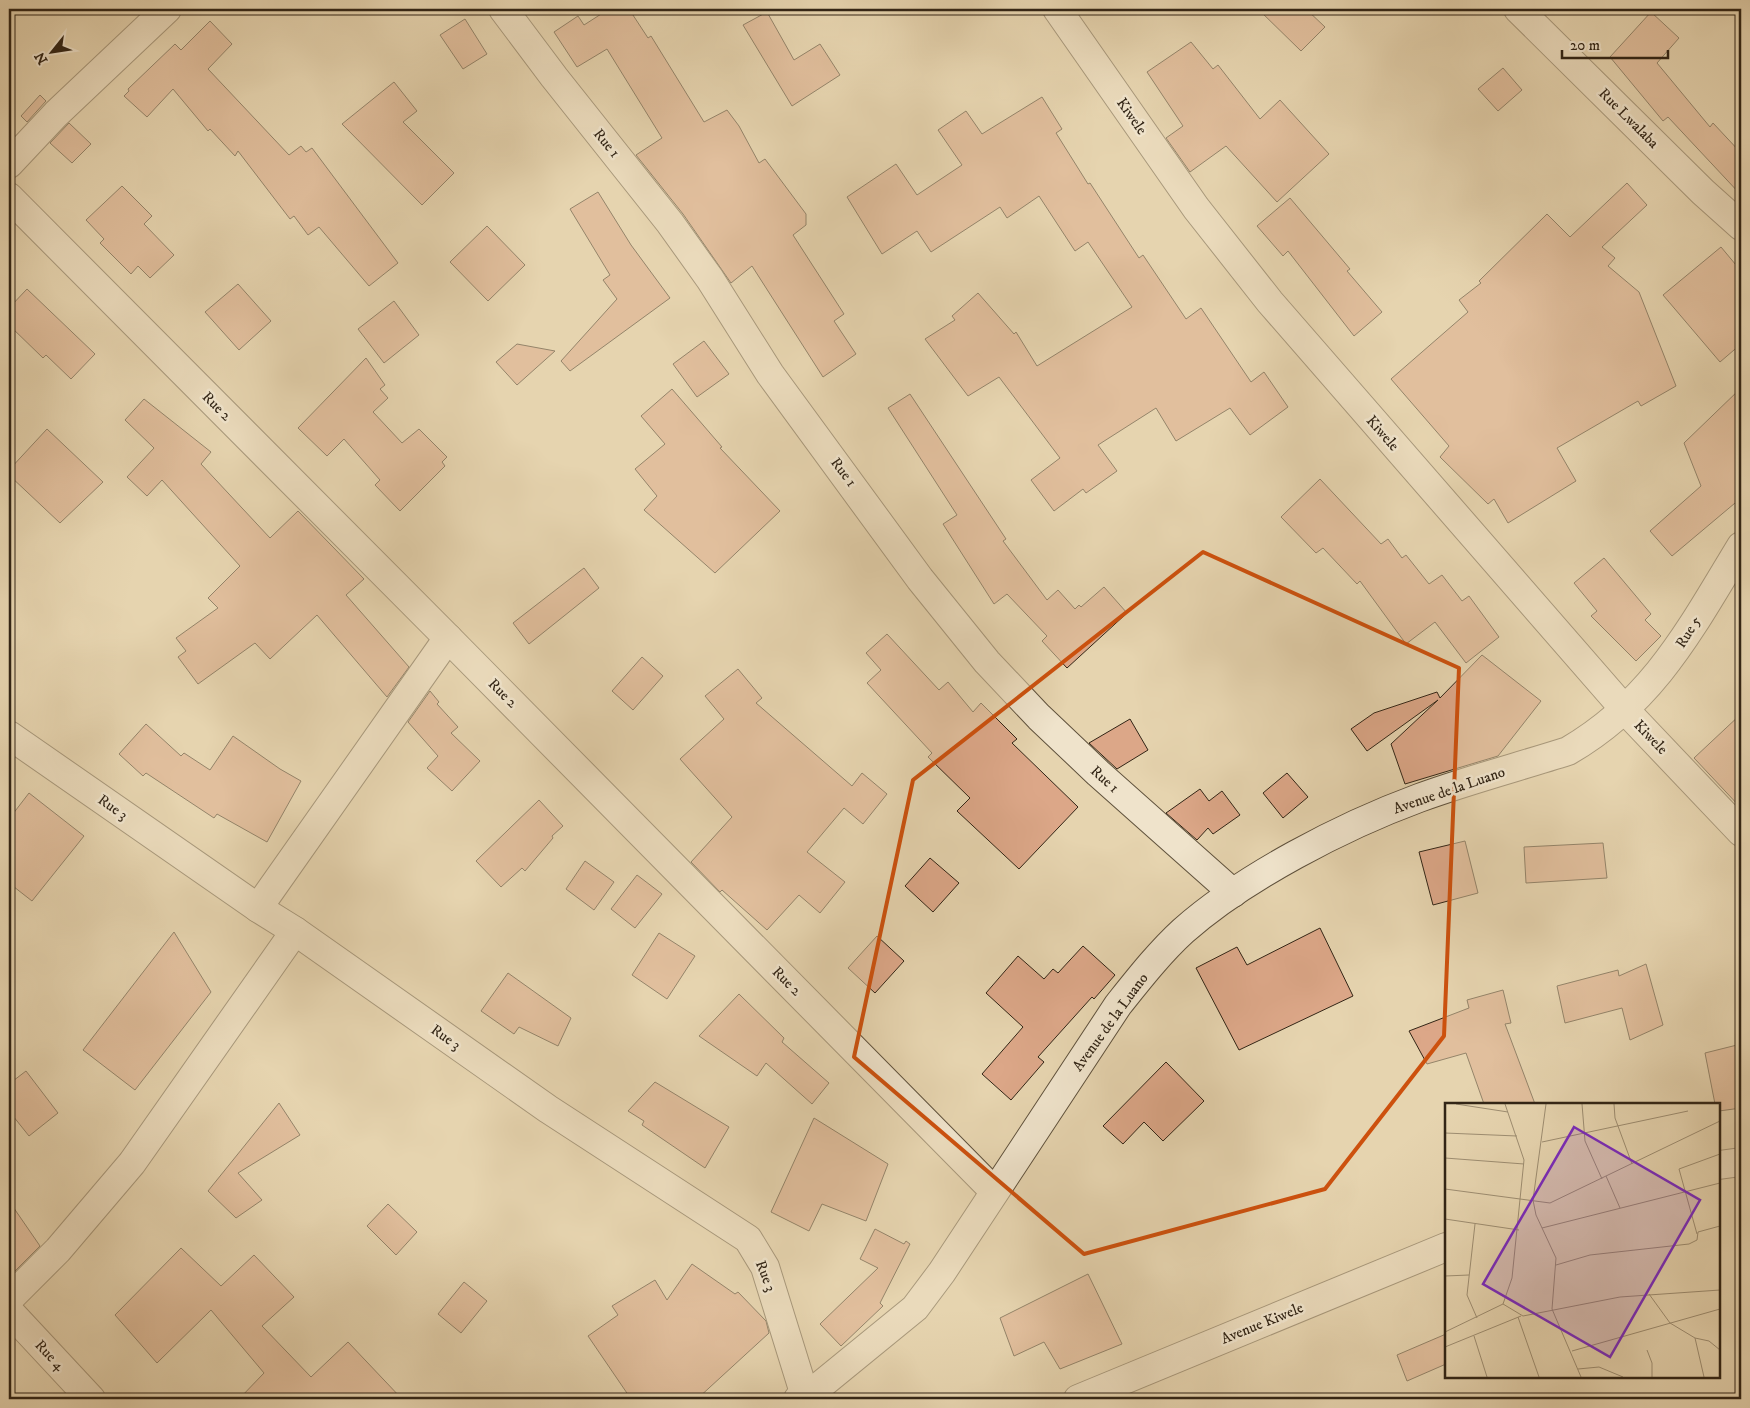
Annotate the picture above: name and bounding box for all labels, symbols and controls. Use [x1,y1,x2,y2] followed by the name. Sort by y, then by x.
[28,28,78,78] north arrow
[1562,28,1669,60] scale bar
[1570,36,1600,55] text: 20 m
[31,48,52,67] text: N
[1595,84,1663,153] street label: Rue Lwalaba
[1112,94,1151,138] street label: Kiwele
[589,125,624,162] street label: Rue 1
[198,388,236,426] street label: Rue 2
[1362,412,1403,455] street label: Kiwele
[826,454,861,491] street label: Rue 1
[1671,612,1706,652] street label: Rue 5
[484,675,522,713] street label: Rue 2
[1630,716,1672,759] street label: Kiwele
[1086,762,1123,797] street label: Rue 1
[1391,762,1508,818] street label: Avenue de la Luano
[94,790,131,824] street label: Rue 3
[768,963,806,1001] street label: Rue 2
[1068,969,1152,1075] street label: Avenue de la Luano
[427,1020,464,1054] street label: Rue 3
[1445,1103,1720,1378] inset map
[751,1258,780,1295] street label: Rue 3
[1218,1298,1306,1349] street label: Avenue Kiwele
[31,1336,69,1375] street label: Rue 4

